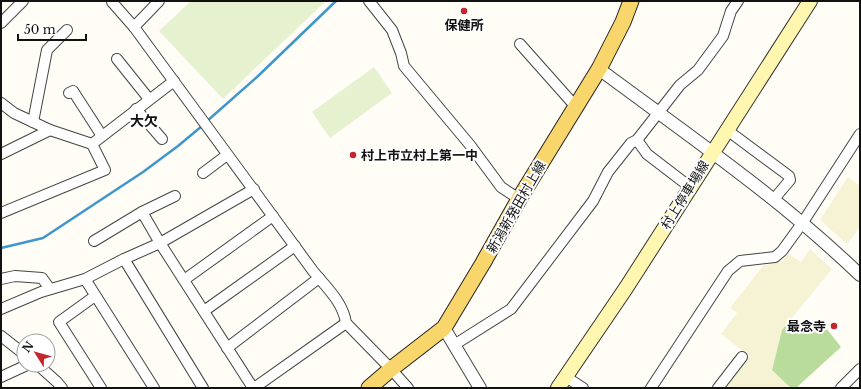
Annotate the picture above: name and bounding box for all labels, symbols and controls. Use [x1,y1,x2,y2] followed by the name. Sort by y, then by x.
[459,6,469,16] marker: 保健所
[18,16,86,42] scale bar
[444,17,484,34] place label: 保健所
[24,22,56,37] text: 50 m
[130,112,158,130] district label: 大欠
[361,147,478,164] place label: 村上市立村上第一中
[348,150,358,160] marker: 村上市立村上第一中
[657,157,713,233] street label: 村上停車場線
[483,158,549,256] street label: 新潟新発田村上線
[787,318,826,335] place label: 最念寺
[829,321,839,331] marker: 最念寺
[16,333,56,373] north arrow
[19,338,37,355] text: N

